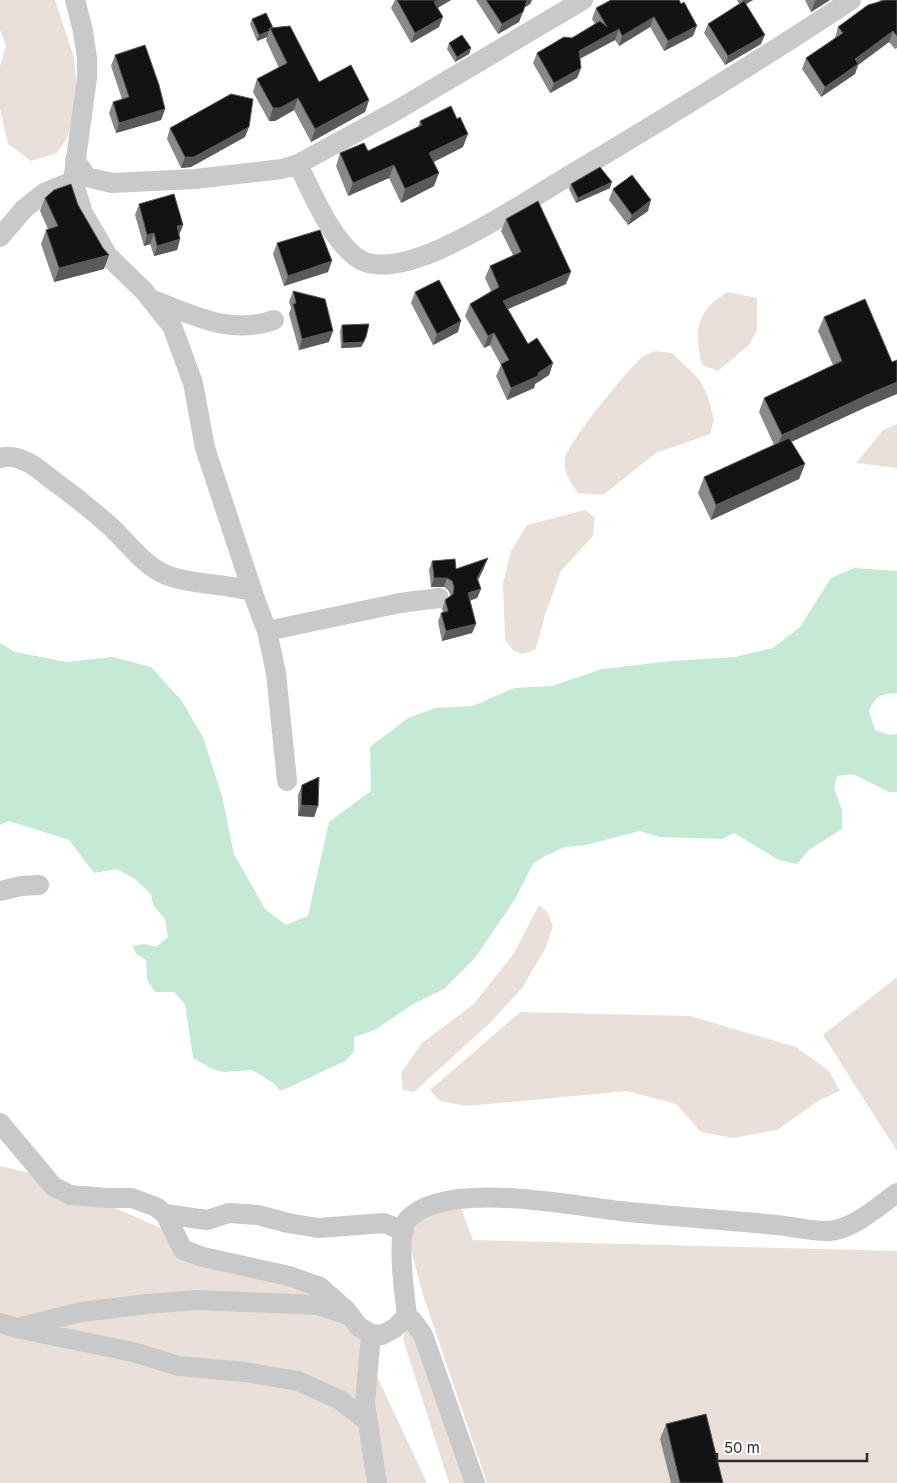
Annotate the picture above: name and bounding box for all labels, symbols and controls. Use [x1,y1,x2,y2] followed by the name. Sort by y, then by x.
[717,1430,867,1462] scale bar
[724,1438,760,1457] text: 50 m

